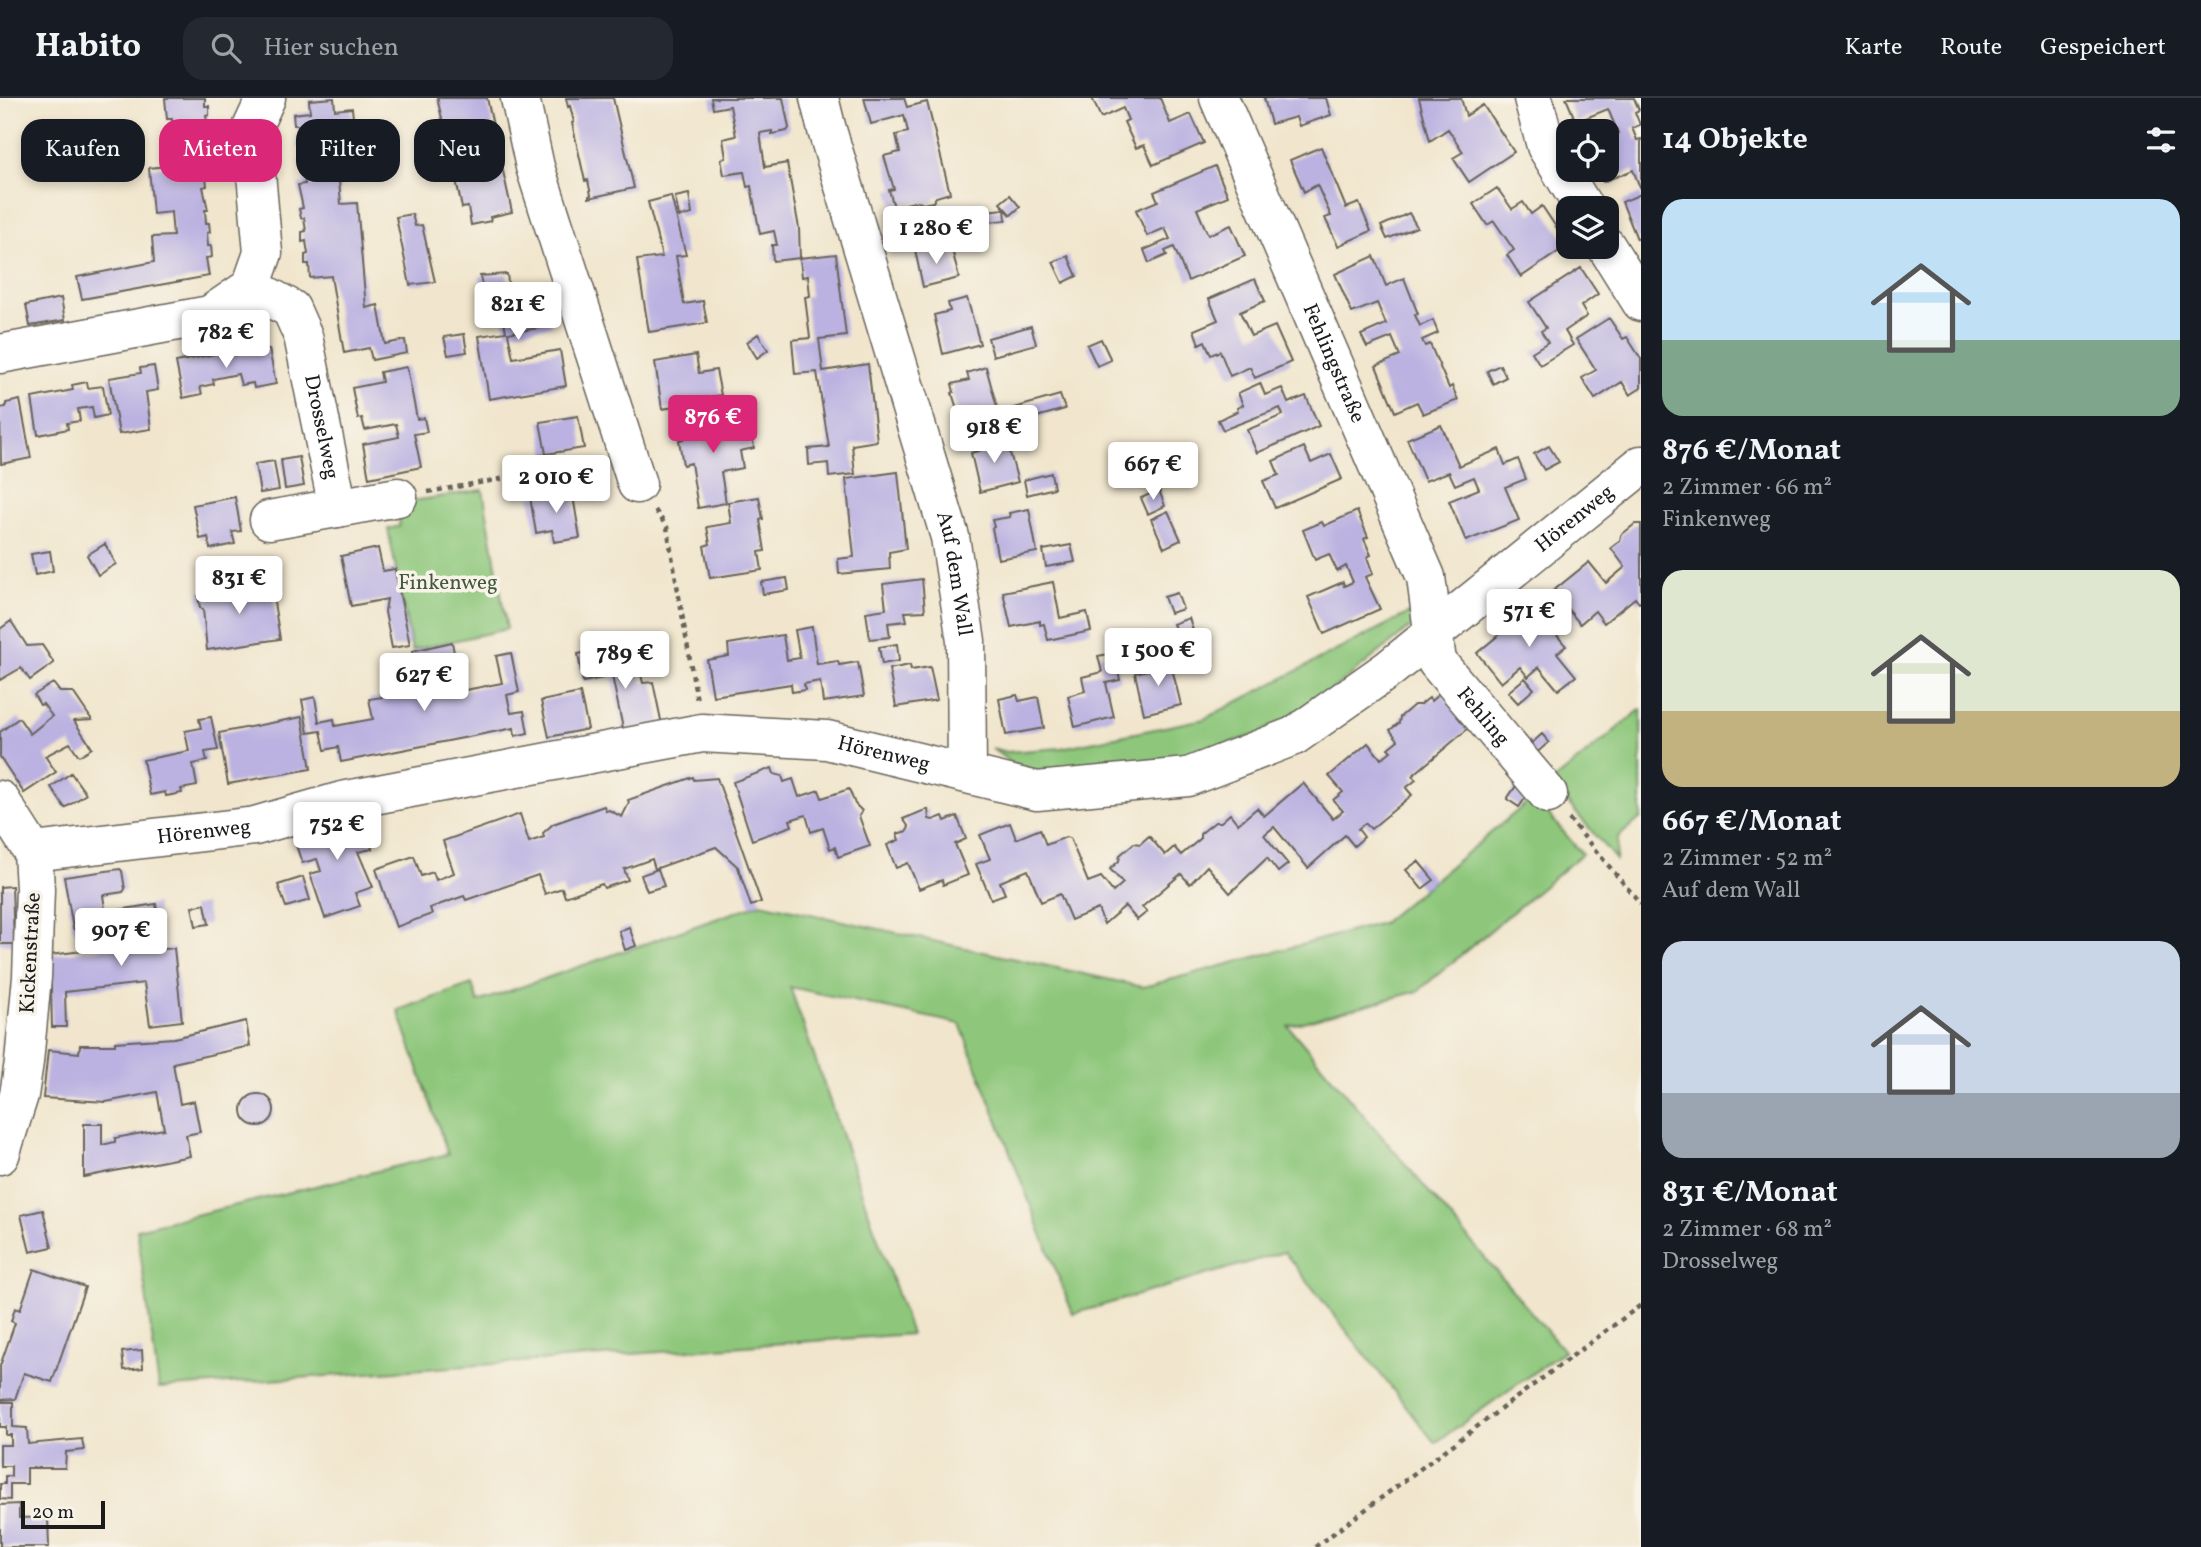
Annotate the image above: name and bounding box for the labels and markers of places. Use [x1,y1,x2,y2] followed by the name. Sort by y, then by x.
[871,206,1001,266] pin: 1 280 €
[469,282,567,342] pin: 821 €
[177,310,275,370] pin: 782 €
[664,396,762,455] pin: 876 €
[945,406,1043,465] pin: 918 €
[1104,442,1202,502] pin: 667 €
[491,456,621,515] pin: 2 010 €
[190,556,288,616] pin: 831 €
[1480,589,1578,649] pin: 571 €
[1093,628,1223,688] pin: 1 500 €
[576,632,674,691] pin: 789 €
[375,654,473,713] pin: 627 €
[288,802,386,862] pin: 752 €
[72,908,170,968] pin: 907 €

